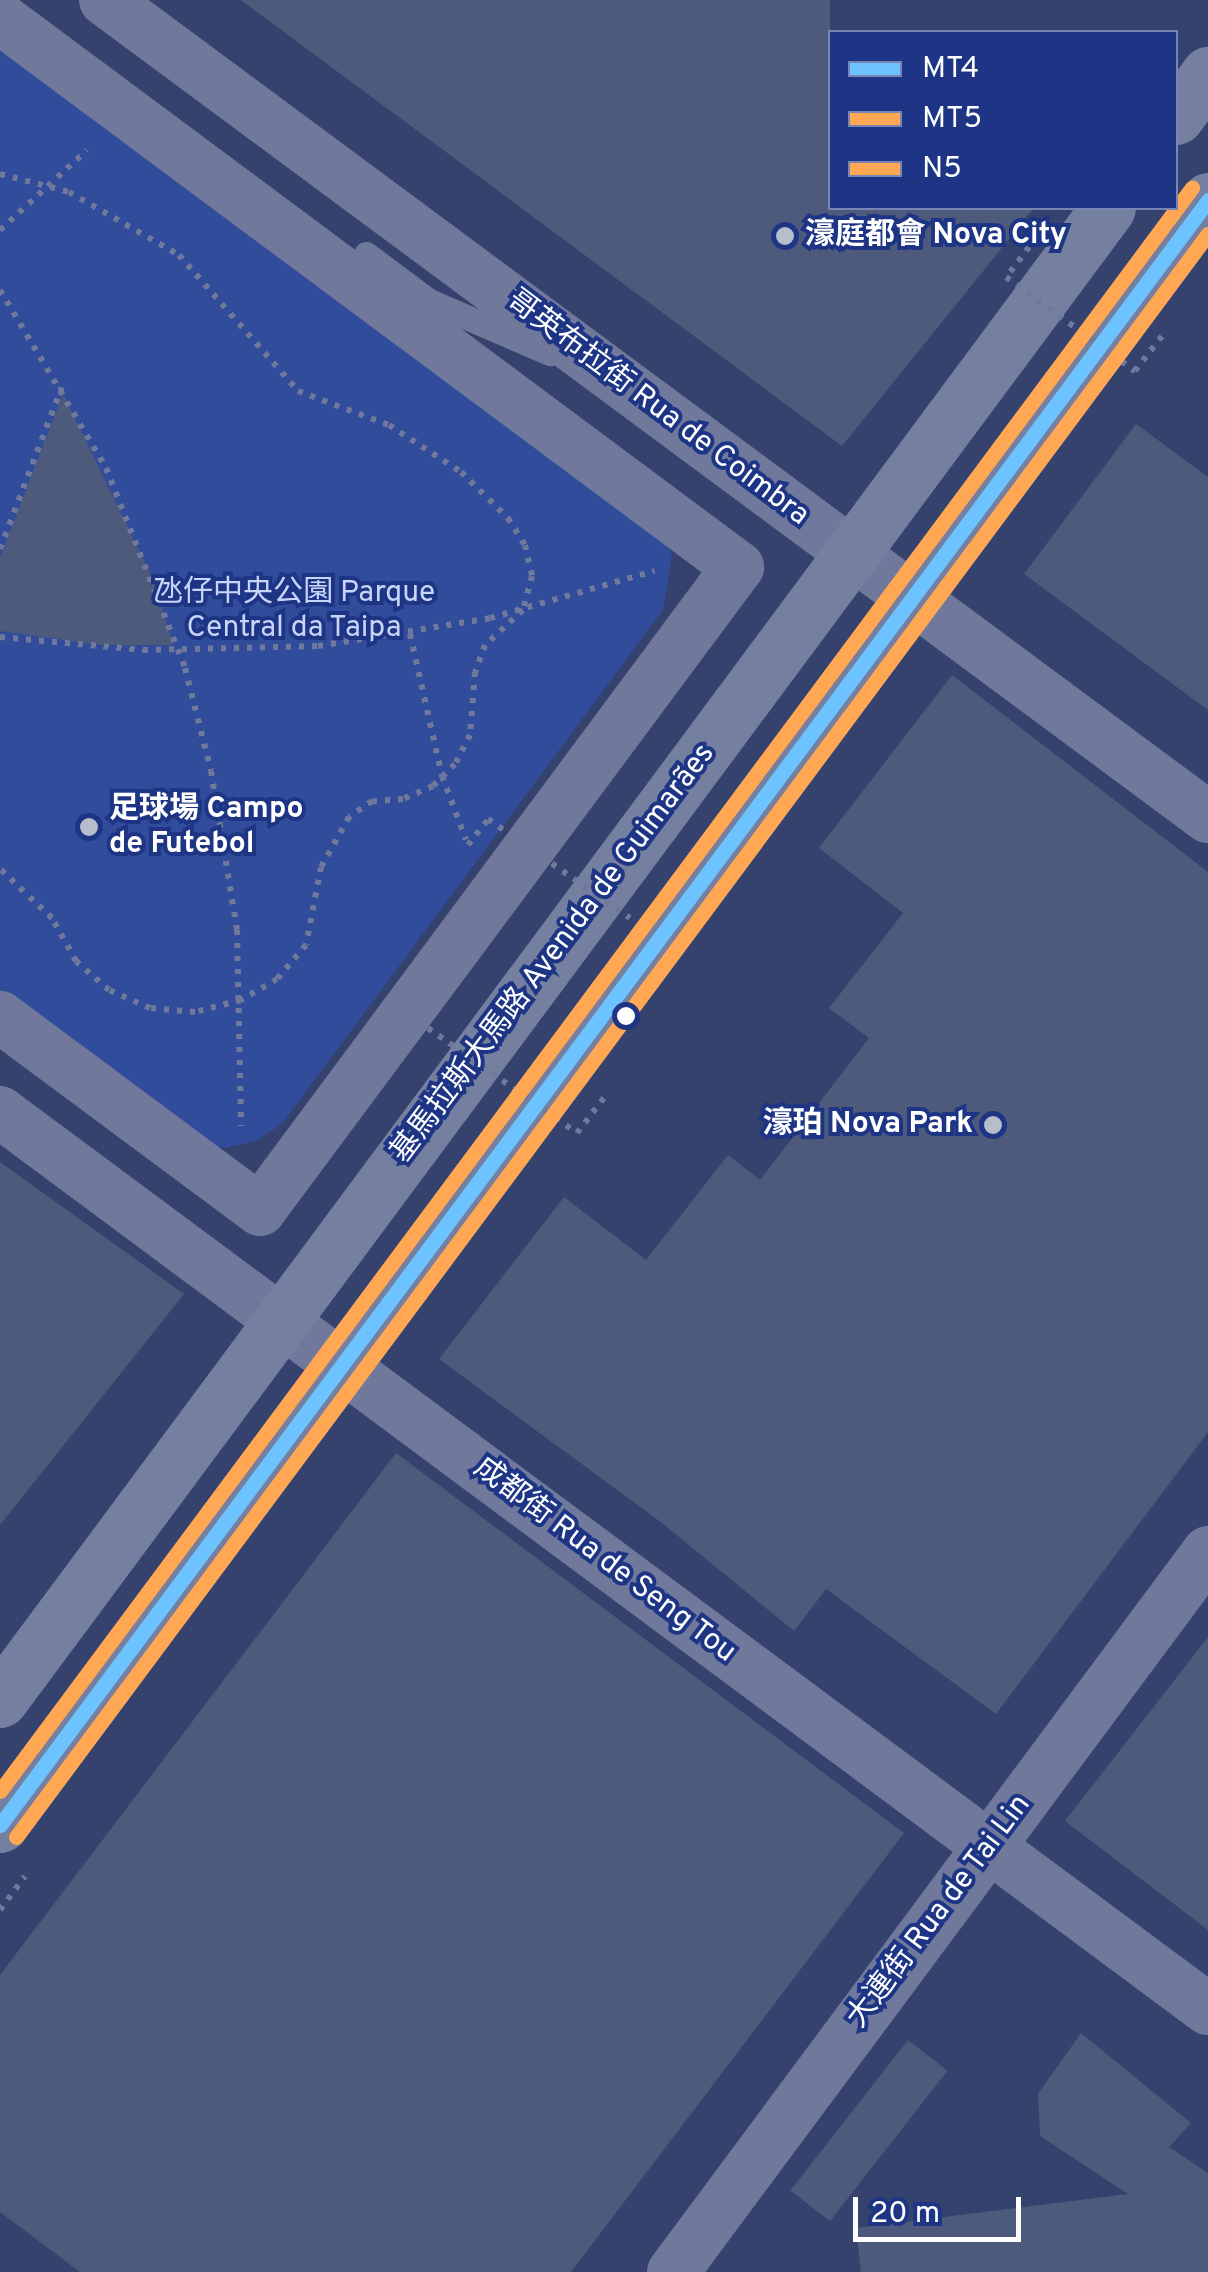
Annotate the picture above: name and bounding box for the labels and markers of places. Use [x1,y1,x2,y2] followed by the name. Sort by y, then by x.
[805,218,1067,254] place label: 濠庭都會 Nova City
[774,225,796,247] marker: 濠庭都會 Nova City
[109,792,304,862] place label: 足球場 Campo de Futebol
[78,816,100,838] marker: 足球場 Campo de Futebol
[616,1006,636,1026] unlabelled marker
[763,1107,973,1143] place label: 濠珀 Nova Park
[982,1114,1004,1136] marker: 濠珀 Nova Park

